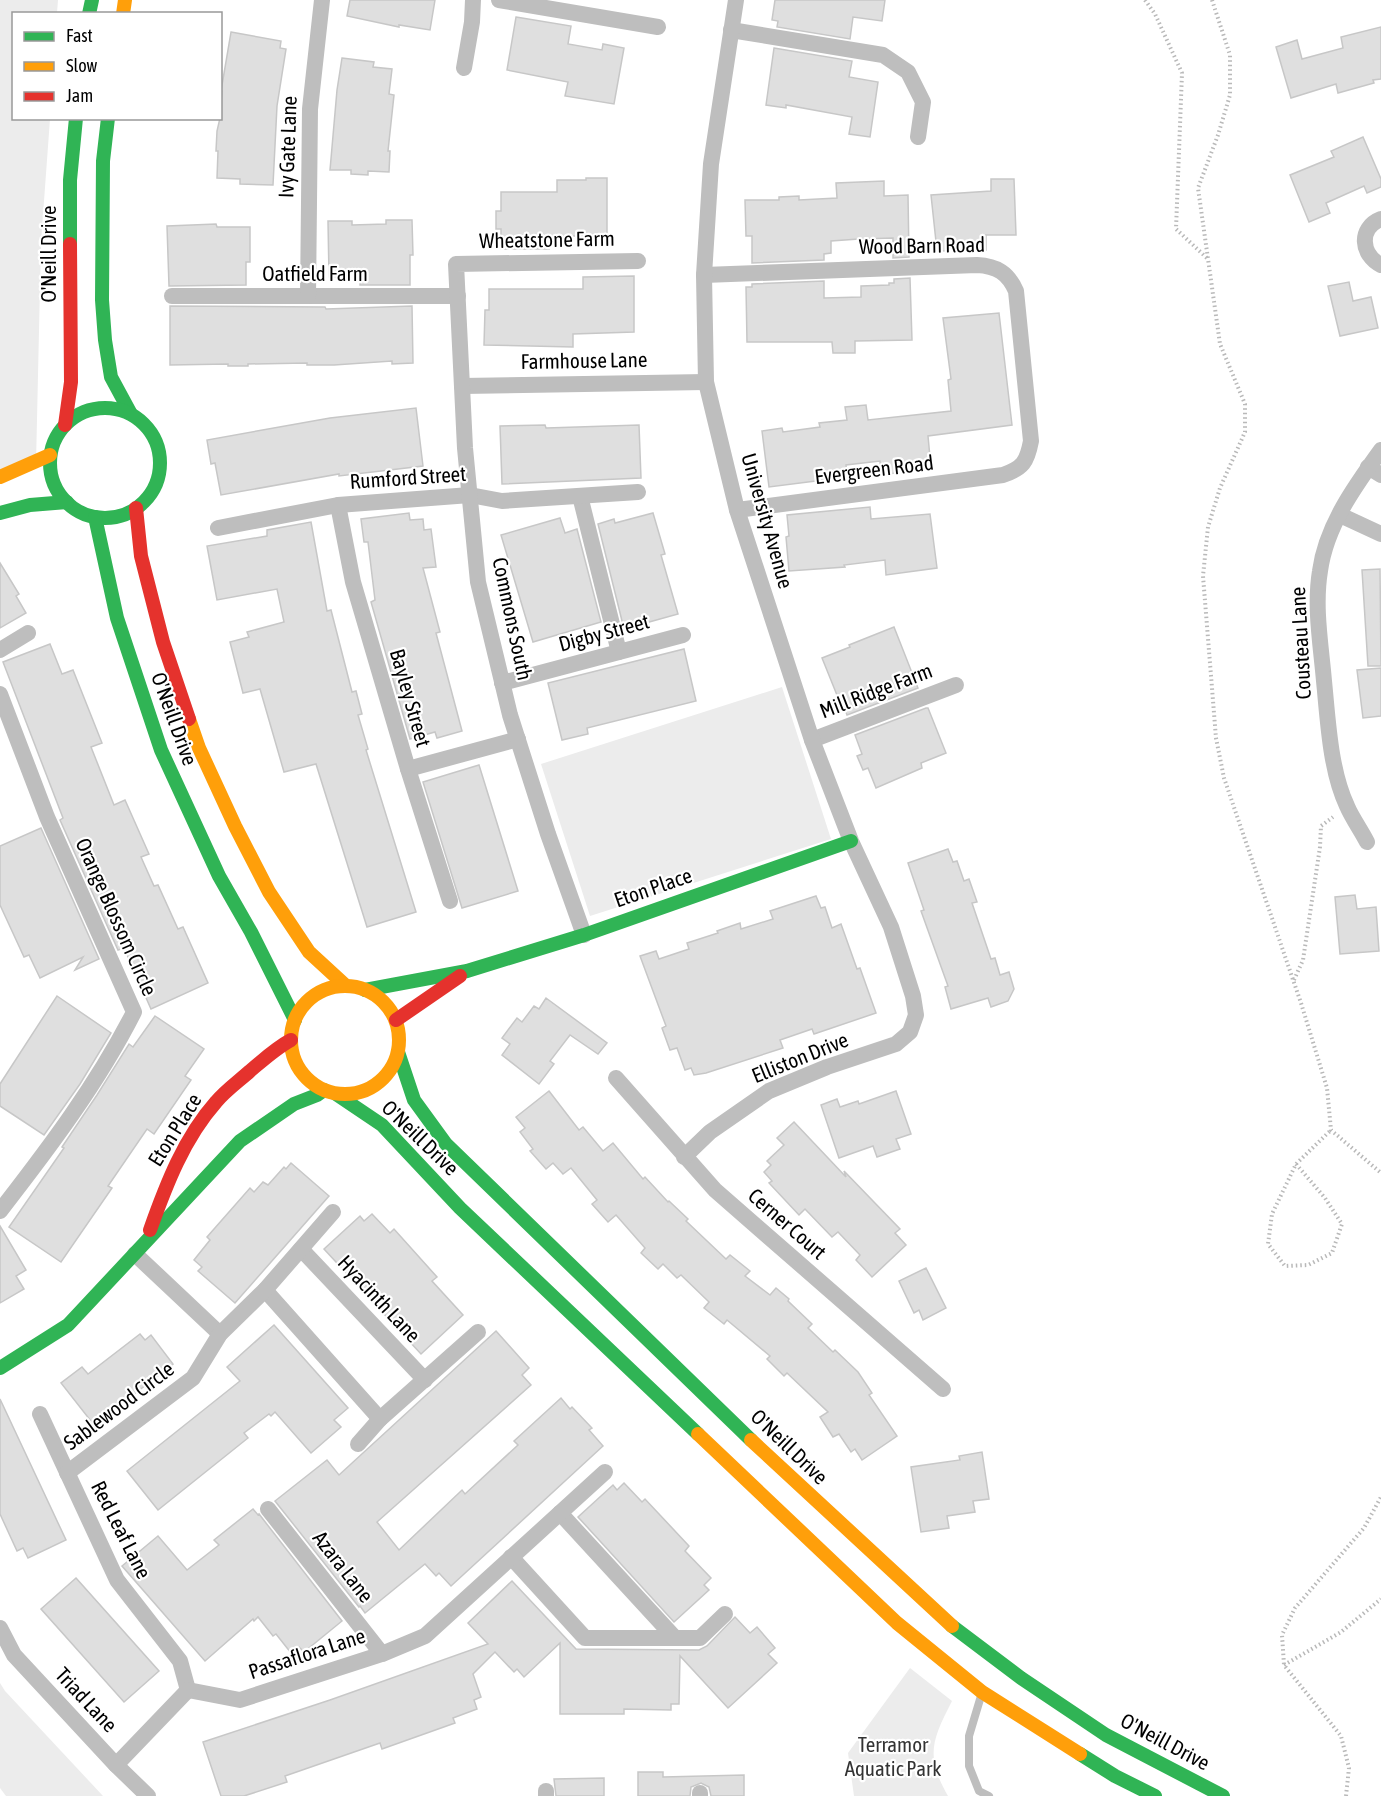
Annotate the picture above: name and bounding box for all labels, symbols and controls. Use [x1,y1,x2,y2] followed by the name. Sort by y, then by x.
[12,12,222,120] legend
[66,25,93,46] text: Fast
[66,55,97,76] text: Slow
[66,85,93,106] text: Jam
[273,95,301,199] street label: Ivy Gate Lane
[36,205,60,303] street label: O'Neill Drive
[479,226,615,252] street label: Wheatstone Farm
[859,232,985,258] street label: Wood Barn Road
[262,261,368,285] street label: Oatfield Farm
[520,347,648,373] street label: Farmhouse Lane
[737,450,799,591] street label: University Avenue
[813,450,935,488] street label: Evergreen Road
[349,461,467,493] street label: Rumford Street
[488,555,538,682] street label: Commons South
[1285,586,1315,700] street label: Cousteau Lane
[556,608,652,656] street label: Digby Street
[386,646,436,749] street label: Bayley Street
[816,658,935,722] street label: Mill Ridge Farm
[147,669,203,768] street label: O'Neill Drive
[71,834,162,999] street label: Orange Blossom Circle
[611,863,695,912] street label: Eton Place
[748,1027,851,1087] street label: Elliston Drive
[143,1089,206,1170] street label: Eton Place
[377,1095,464,1180] street label: O'Neill Drive
[744,1183,832,1264] street label: Cerner Court
[333,1250,426,1347] street label: Hyacinth Lane
[59,1356,178,1454] street label: Sablewood Circle
[746,1404,833,1489] street label: O'Neill Drive
[87,1477,157,1582] street label: Red Leaf Lane
[309,1526,379,1607] street label: Azara Lane
[245,1623,368,1683] street label: Passaflora Lane
[51,1662,123,1736] street label: Triad Lane
[1117,1708,1214,1775] street label: O'Neill Drive
[845,1732,941,1780] park label: Terramor Aquatic Park

